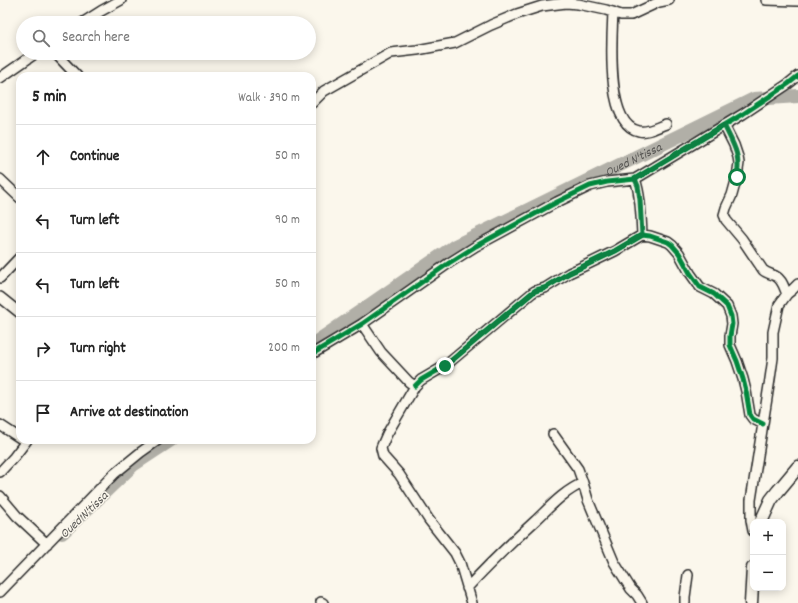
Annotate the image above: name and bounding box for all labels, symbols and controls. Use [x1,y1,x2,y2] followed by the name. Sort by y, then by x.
[16,16,316,60] search box
[30,27,52,49] icon: search
[62,27,130,49] text: Search here
[32,86,66,110] text: 5 min
[238,89,300,108] text: Walk · 390 m
[602,138,666,183] water label: Oued N'tissa
[32,146,54,168] icon: ahead
[70,146,119,168] text: Continue
[275,147,300,166] text: 50 m
[728,168,746,186] route start
[32,210,54,232] icon: left
[70,210,119,232] text: Turn left
[275,211,300,230] text: 90 m
[32,274,54,296] icon: left
[70,274,119,296] text: Turn left
[275,275,300,294] text: 50 m
[32,338,54,360] icon: right
[70,338,126,360] text: Turn right
[268,339,300,358] text: 200 m
[436,357,454,375] route end
[32,402,54,424] icon: arrive
[70,402,188,424] text: Arrive at destination
[56,487,114,544] water label: Oued N'tissa
[750,519,786,591] map controls
[750,519,786,555] button: +
[750,555,786,591] button: −

